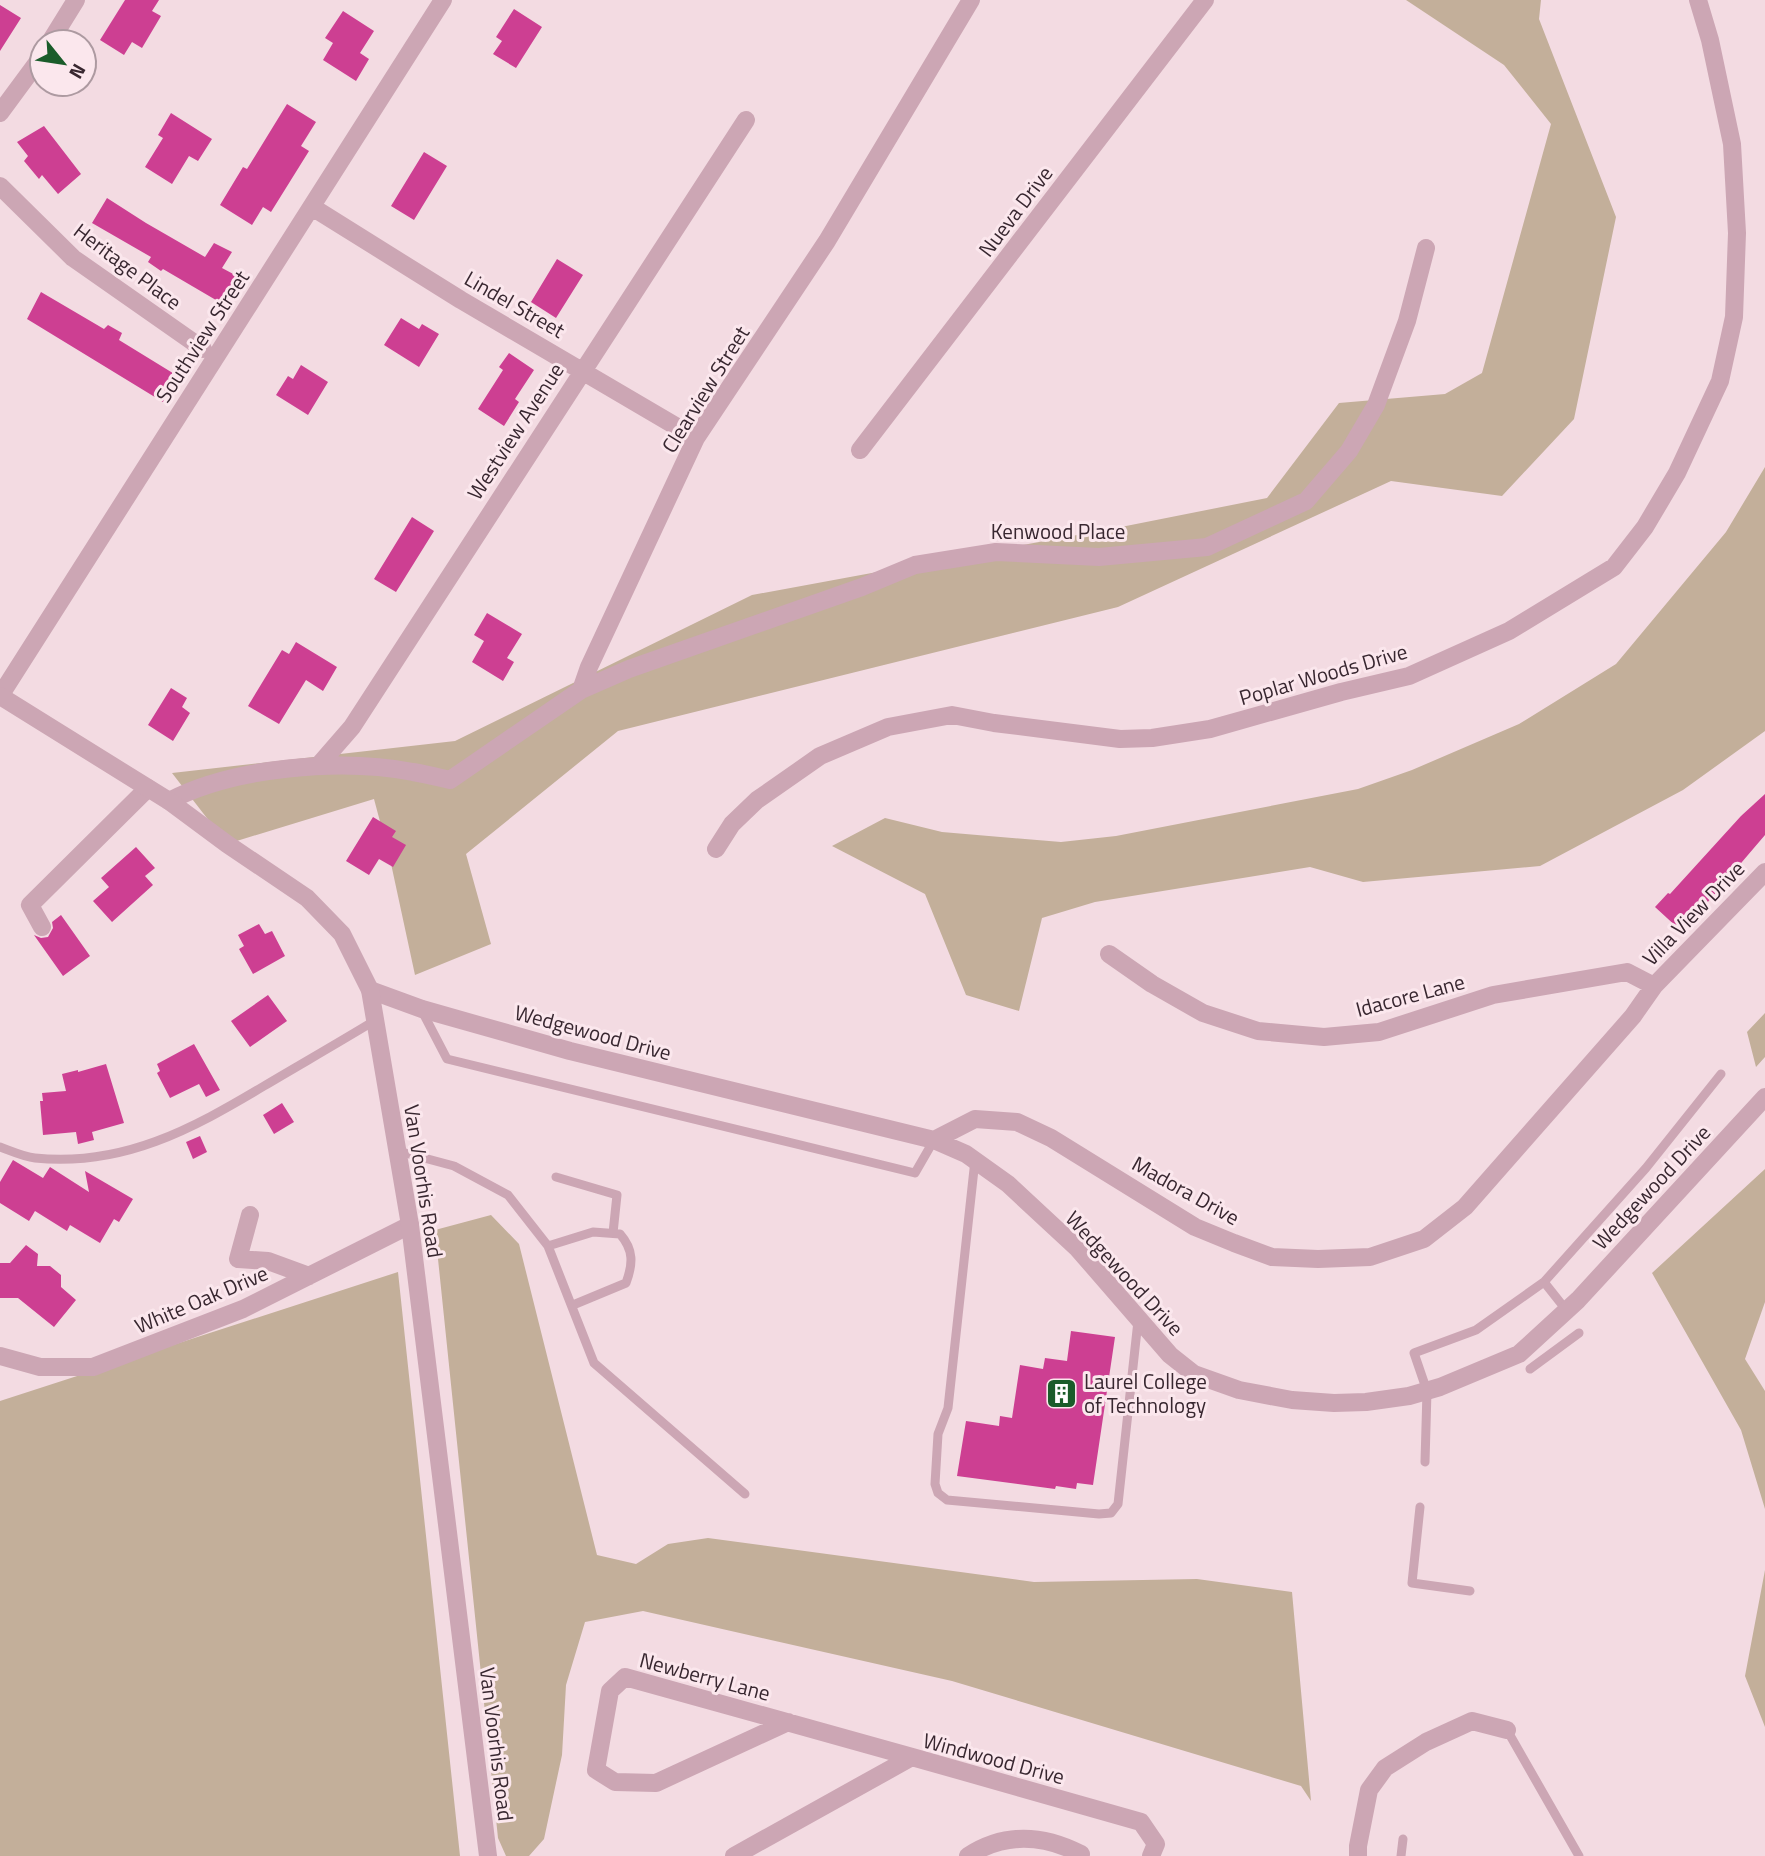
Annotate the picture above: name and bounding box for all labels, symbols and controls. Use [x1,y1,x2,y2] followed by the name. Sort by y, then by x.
[28,28,98,98] north arrow
[62,59,94,85] text: N
[970,159,1060,263] street label: Nueva Drive
[67,215,189,317] street label: Heritage Place
[459,262,572,346] street label: Lindel Street
[147,263,257,409] street label: Southview Street
[653,319,757,459] street label: Clearview Street
[459,356,571,506] street label: Westview Avenue
[991,515,1125,547] street label: Kenwood Place
[1235,635,1411,713] street label: Poplar Woods Drive
[1634,853,1752,973] street label: Villa View Drive
[1352,965,1468,1025] street label: Idacore Lane
[511,996,675,1068] street label: Wedgewood Drive
[396,1102,452,1260] street label: Van Voorhis Road
[1584,1117,1718,1257] street label: Wedgewood Drive
[1126,1147,1246,1233] street label: Madora Drive
[1058,1203,1192,1343] street label: Wedgewood Drive
[129,1257,273,1341] street label: White Oak Drive
[1084,1365,1207,1421] place label: Laurel College of Technology
[1044,1376,1078,1410] building icon: Laurel College of Technology
[636,1643,774,1709] street label: Newberry Lane
[472,1665,522,1823] street label: Van Voorhis Road
[920,1724,1068,1792] street label: Windwood Drive

